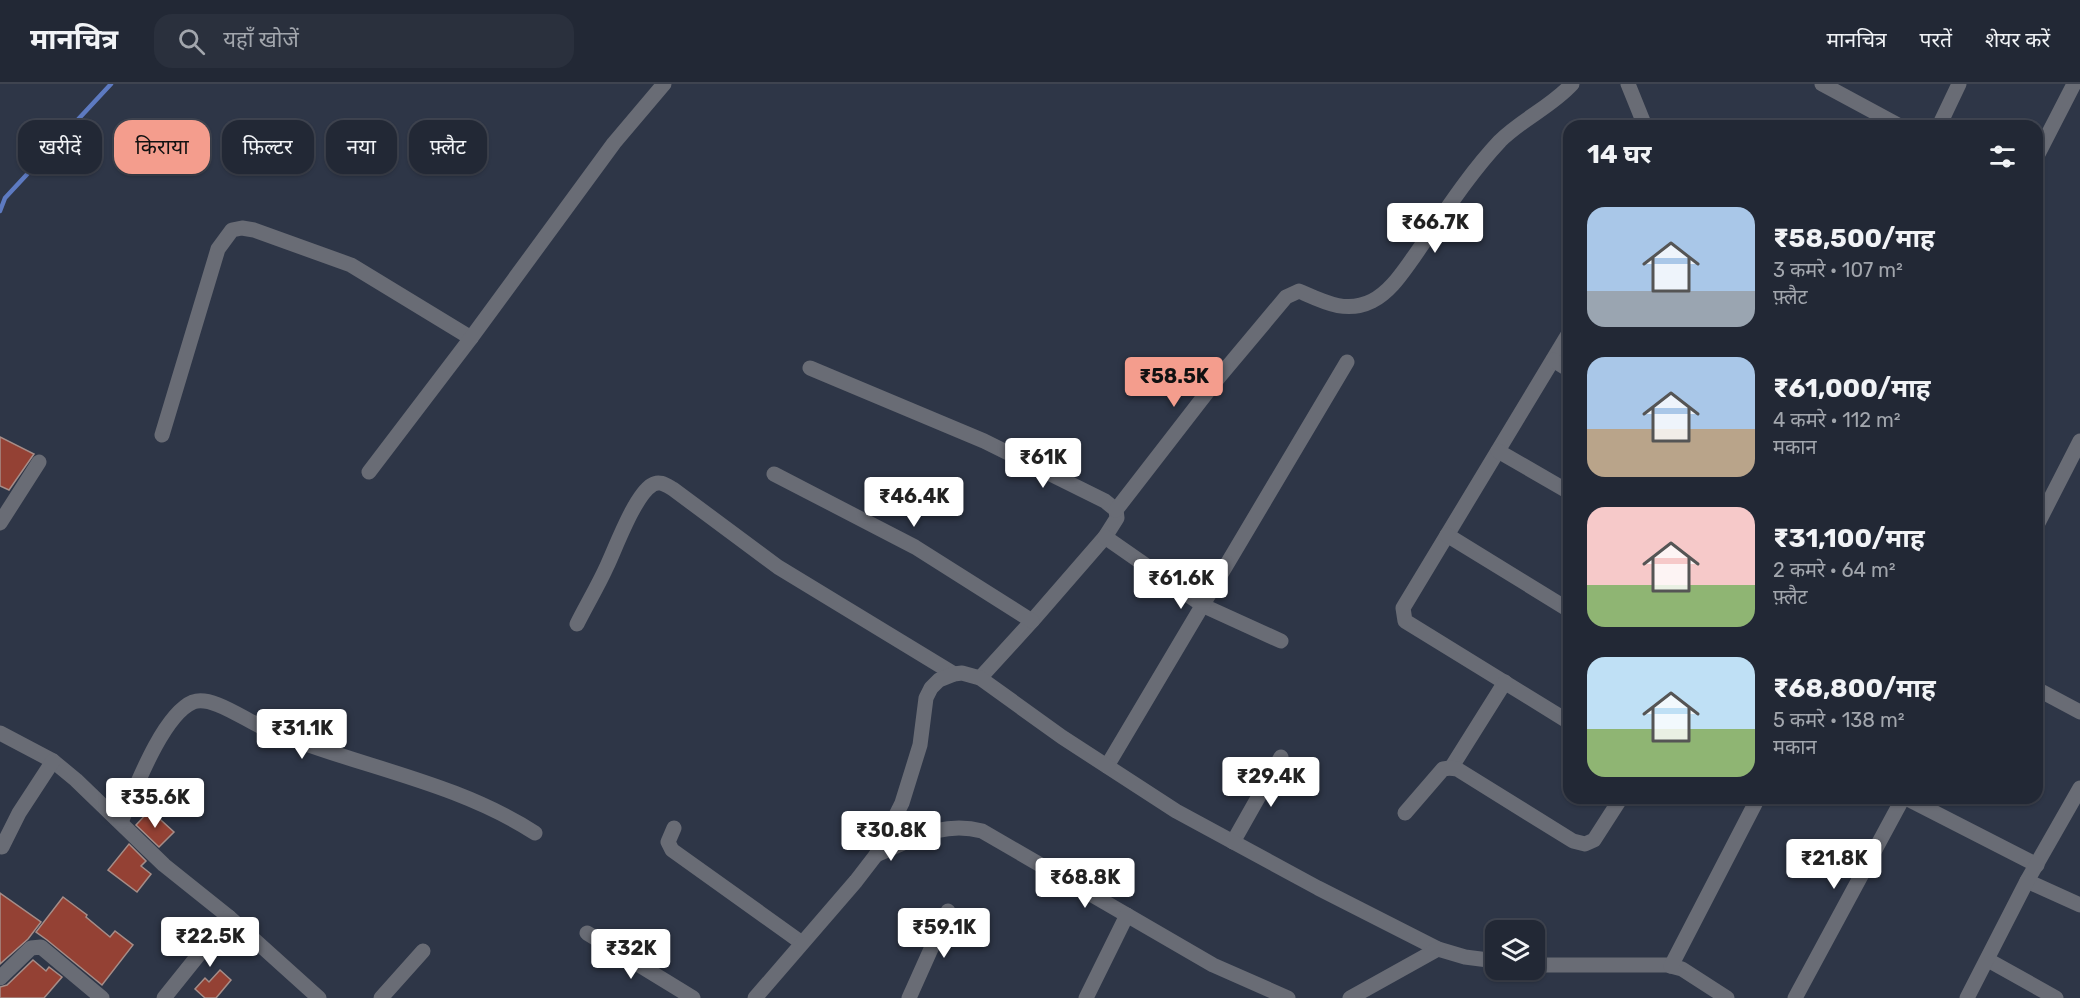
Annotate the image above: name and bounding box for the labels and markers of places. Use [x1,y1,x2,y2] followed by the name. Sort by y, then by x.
[1386,203,1484,254] pin: ₹66.7K
[1125,357,1223,408] pin: ₹58.5K
[1007,438,1079,489] pin: ₹61K
[865,477,963,528] pin: ₹46.4K
[1132,559,1230,610] pin: ₹61.6K
[253,709,351,760] pin: ₹31.1K
[1222,757,1320,808] pin: ₹29.4K
[106,778,204,829] pin: ₹35.6K
[842,811,940,862] pin: ₹30.8K
[1785,839,1883,890] pin: ₹21.8K
[1036,858,1134,909] pin: ₹68.8K
[895,908,993,959] pin: ₹59.1K
[161,917,259,968] pin: ₹22.5K
[595,929,667,980] pin: ₹32K

